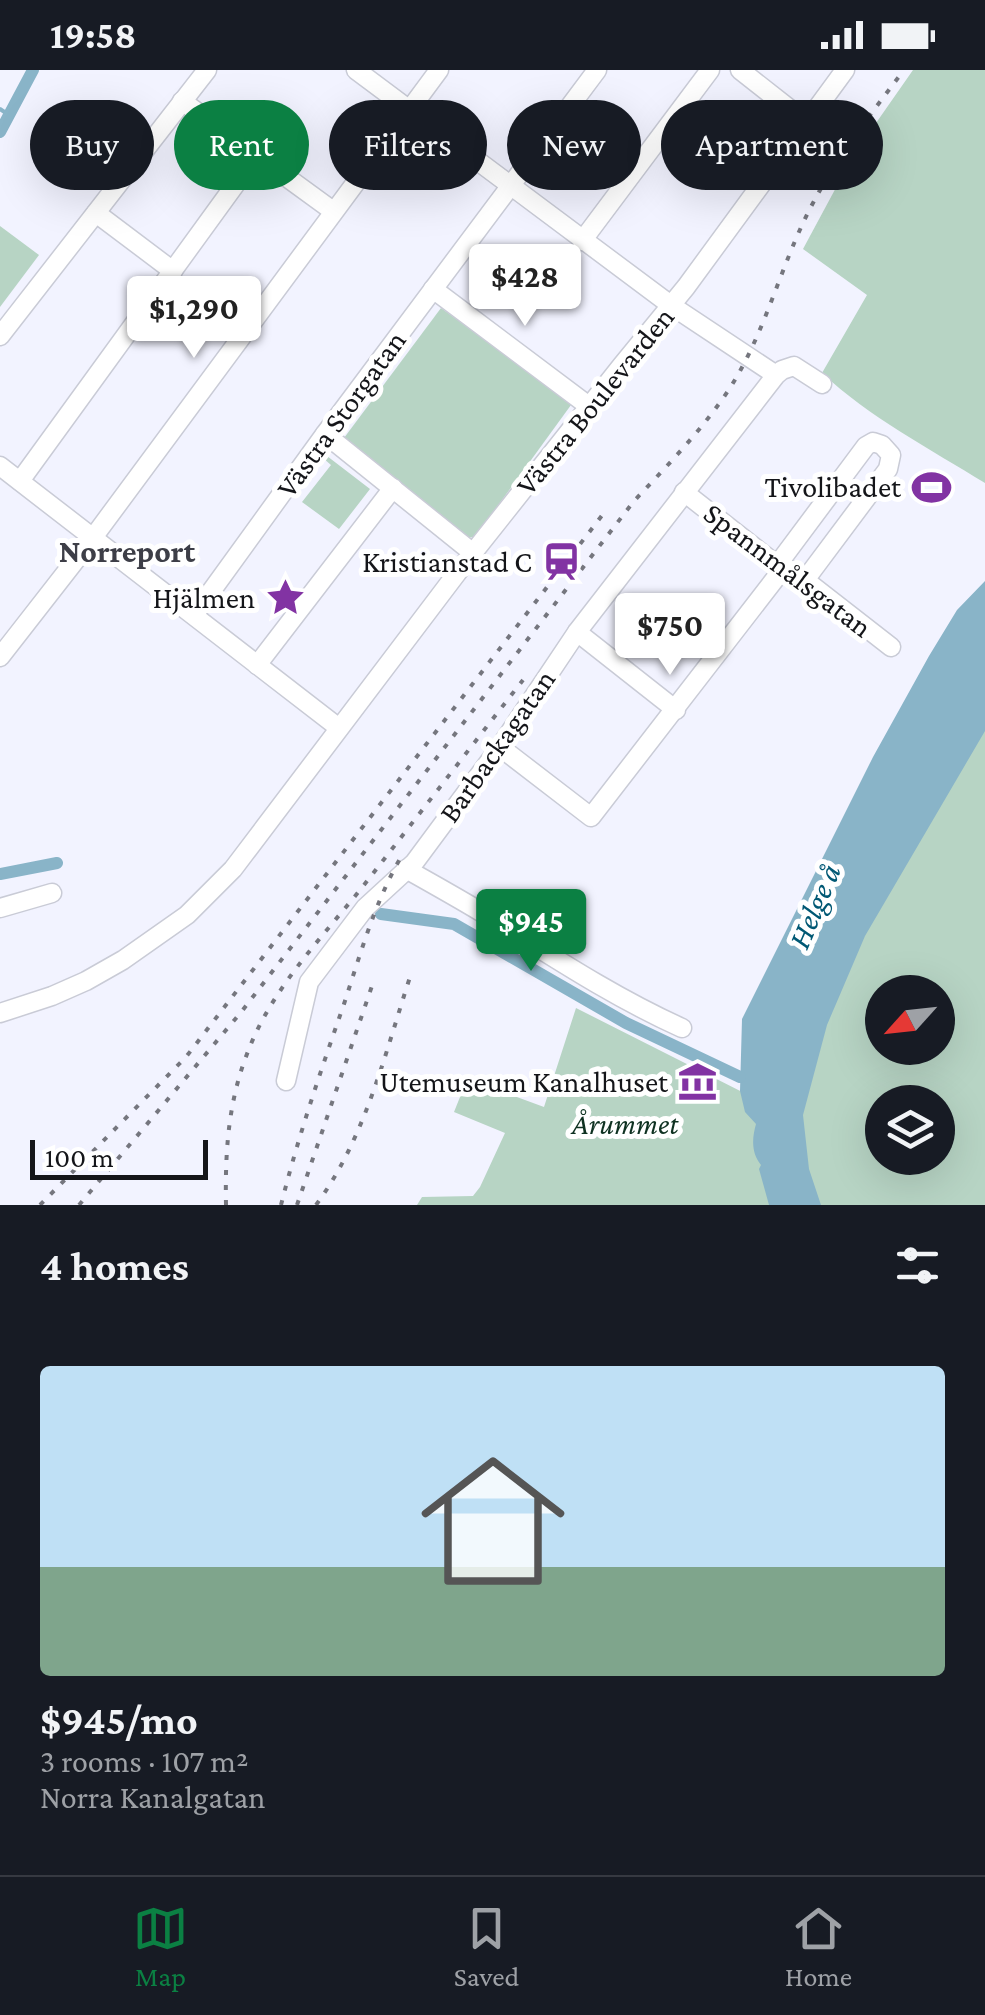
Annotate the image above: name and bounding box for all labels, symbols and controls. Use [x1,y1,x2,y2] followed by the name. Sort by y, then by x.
[50,14,136,56] text: 19:58
[30,100,154,190] chip: Buy
[174,100,309,190] chip: Rent
[329,100,487,190] chip: Filters
[507,100,641,190] chip: New
[661,100,883,190] chip: Apartment
[466,244,584,329] pin: $428
[491,258,559,294] text: $428
[113,276,275,361] pin: $1,290
[149,290,239,326] text: $1,290
[509,300,680,501] street label: Västra Boulevarden
[269,324,413,504] street label: Västra Storgatan
[910,466,952,508] sports icon: Tivolibadet
[764,470,902,503] place label: Tivolibadet
[697,496,879,644] street label: Spannmålsgatan
[59,533,196,569] district label: Norreport
[541,541,583,583] station icon: Kristianstad C
[362,545,532,578] place label: Kristianstad C
[264,577,306,619] place icon: Hjälmen
[153,581,255,615] place label: Hjälmen
[611,593,729,678] pin: $750
[637,607,703,643] text: $750
[432,663,562,829] street label: Barbackagatan
[780,858,848,954] water label: Helge å
[472,889,590,974] pin: $945
[498,903,564,939] text: $945
[865,975,955,1065] north arrow
[865,975,955,1175] map controls
[677,1061,719,1103] museum icon: Utemuseum Kanalhuset
[380,1065,669,1098] place label: Utemuseum Kanalhuset
[865,1085,955,1175] button: layers
[570,1107,679,1140] park label: Årummet
[30,1135,208,1180] scale bar
[45,1142,114,1173] text: 100 m
[890,1238,945,1293] icon: filters
[40,1242,189,1289] text: 4 homes
[403,1431,583,1611] icon: home
[40,1696,198,1743] text: $945/mo
[40,1743,249,1779] text: 3 rooms · 107 m²
[40,1779,266,1815] text: Norra Kanalgatan
[133,1901,188,1992] tab: Map
[454,1901,519,1992] tab: Saved
[785,1901,852,1992] tab: Home

